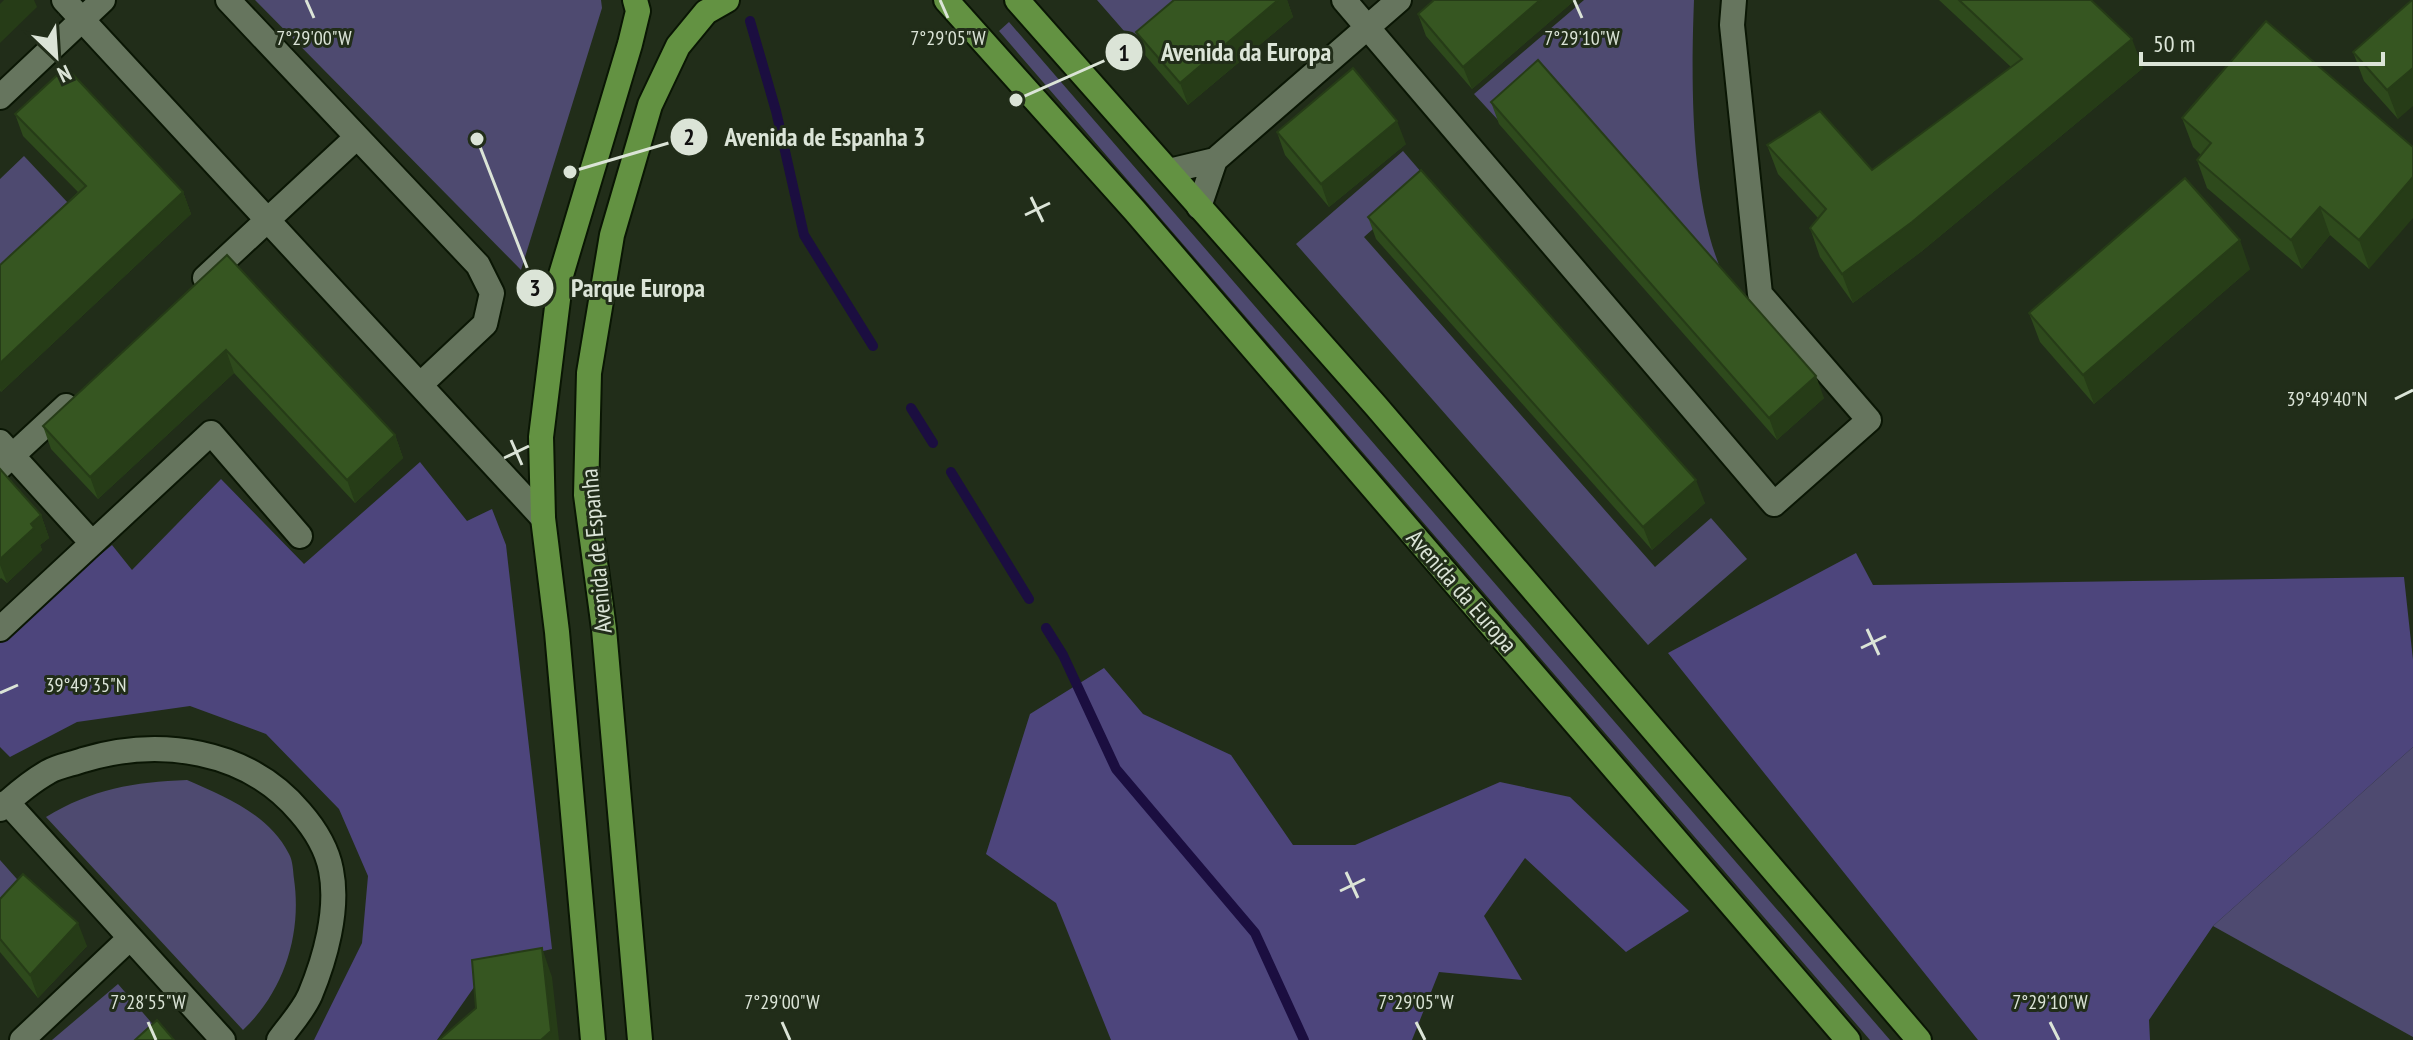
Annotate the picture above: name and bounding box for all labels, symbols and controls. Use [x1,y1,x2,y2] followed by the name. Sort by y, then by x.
[16,16,96,96] north arrow
[2141,16,2383,66] scale bar
[276,25,352,51] text: 7°29'00"W
[910,25,986,51] text: 7°29'05"W
[1544,25,1620,51] text: 7°29'10"W
[1104,27,1347,77] callout: Avenida da Europa
[2153,28,2195,59] text: 50 m
[1160,35,1331,68] text: Avenida da Europa
[1118,37,1130,68] text: 1
[53,59,76,89] text: N
[669,112,942,162] callout: Avenida de Espanha 3
[724,120,925,153] text: Avenida de Espanha 3
[683,121,695,152] text: 2
[515,263,721,313] callout: Parque Europa
[571,271,705,304] text: Parque Europa
[529,272,541,303] text: 3
[2287,386,2367,412] text: 39°49'40"N
[573,467,619,635] street label: Avenida de Espanha
[1400,523,1524,659] street label: Avenida da Europa
[46,672,126,698] text: 39°49'35"N
[110,989,186,1015] text: 7°28'55"W
[744,989,820,1015] text: 7°29'00"W
[1378,989,1454,1015] text: 7°29'05"W
[2012,989,2088,1015] text: 7°29'10"W

